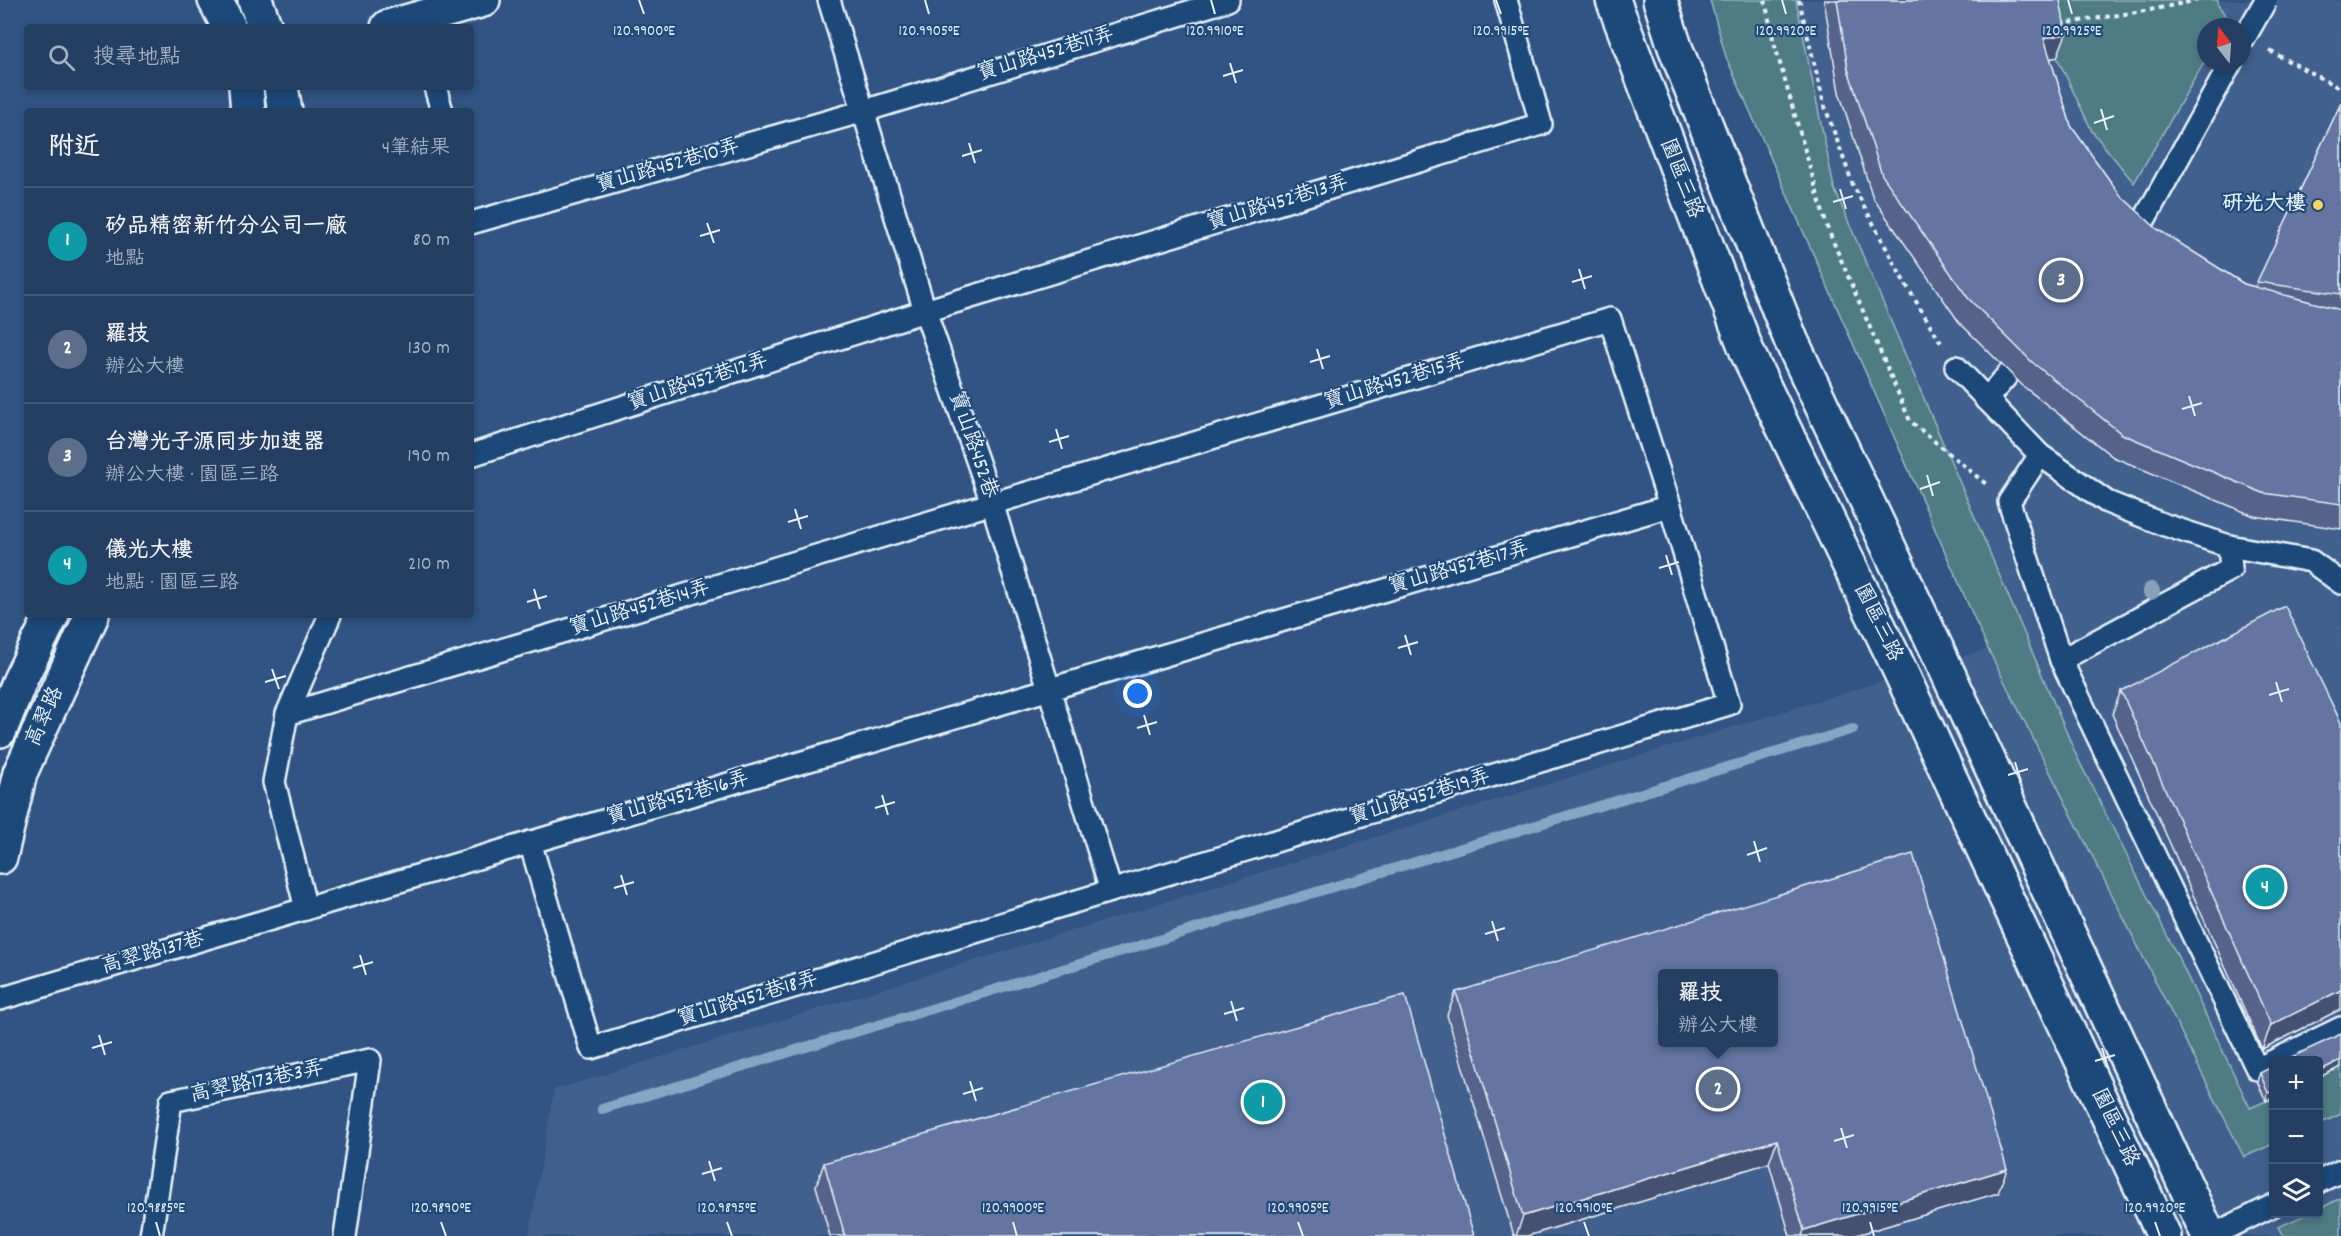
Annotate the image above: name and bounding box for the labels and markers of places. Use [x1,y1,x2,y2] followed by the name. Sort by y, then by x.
[2222,190,2306,220] place label: 研光大樓
[2311,198,2325,212] marker: 研光大樓
[2042,258,2080,302] pin: 3
[2246,864,2284,910] pin: 4
[1698,1066,1738,1112] pin: 2
[1244,1080,1282,1124] pin: 1

